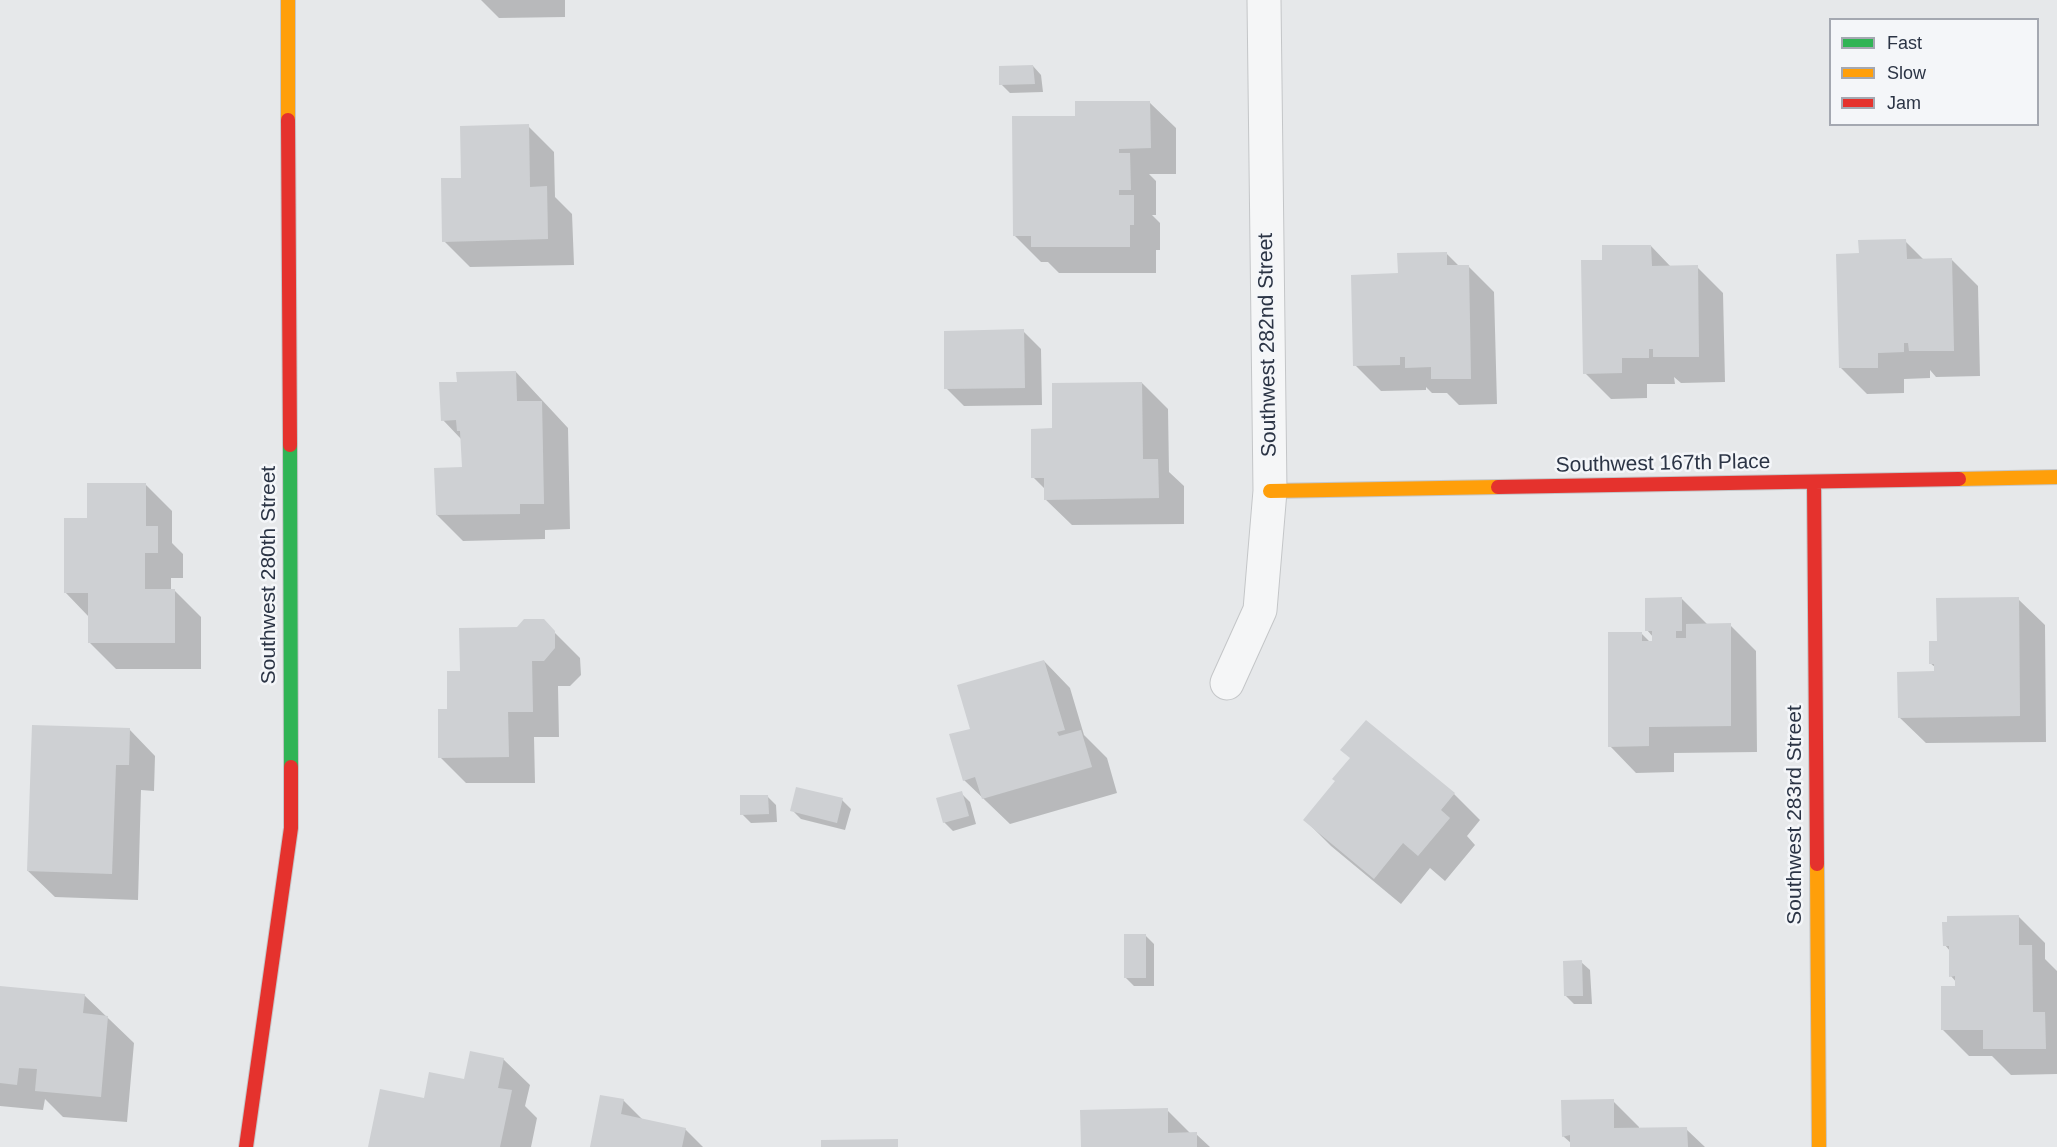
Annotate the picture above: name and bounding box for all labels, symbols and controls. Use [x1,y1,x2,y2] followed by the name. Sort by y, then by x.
[1829,18,2039,126] legend
[1887,33,1922,53] text: Fast
[1887,63,1926,83] text: Slow
[1887,93,1921,113] text: Jam
[1253,233,1283,457] street label: Southwest 282nd Street
[1555,450,1771,478] street label: Southwest 167th Place
[256,466,282,684] street label: Southwest 280th Street
[1782,705,1808,925] street label: Southwest 283rd Street

